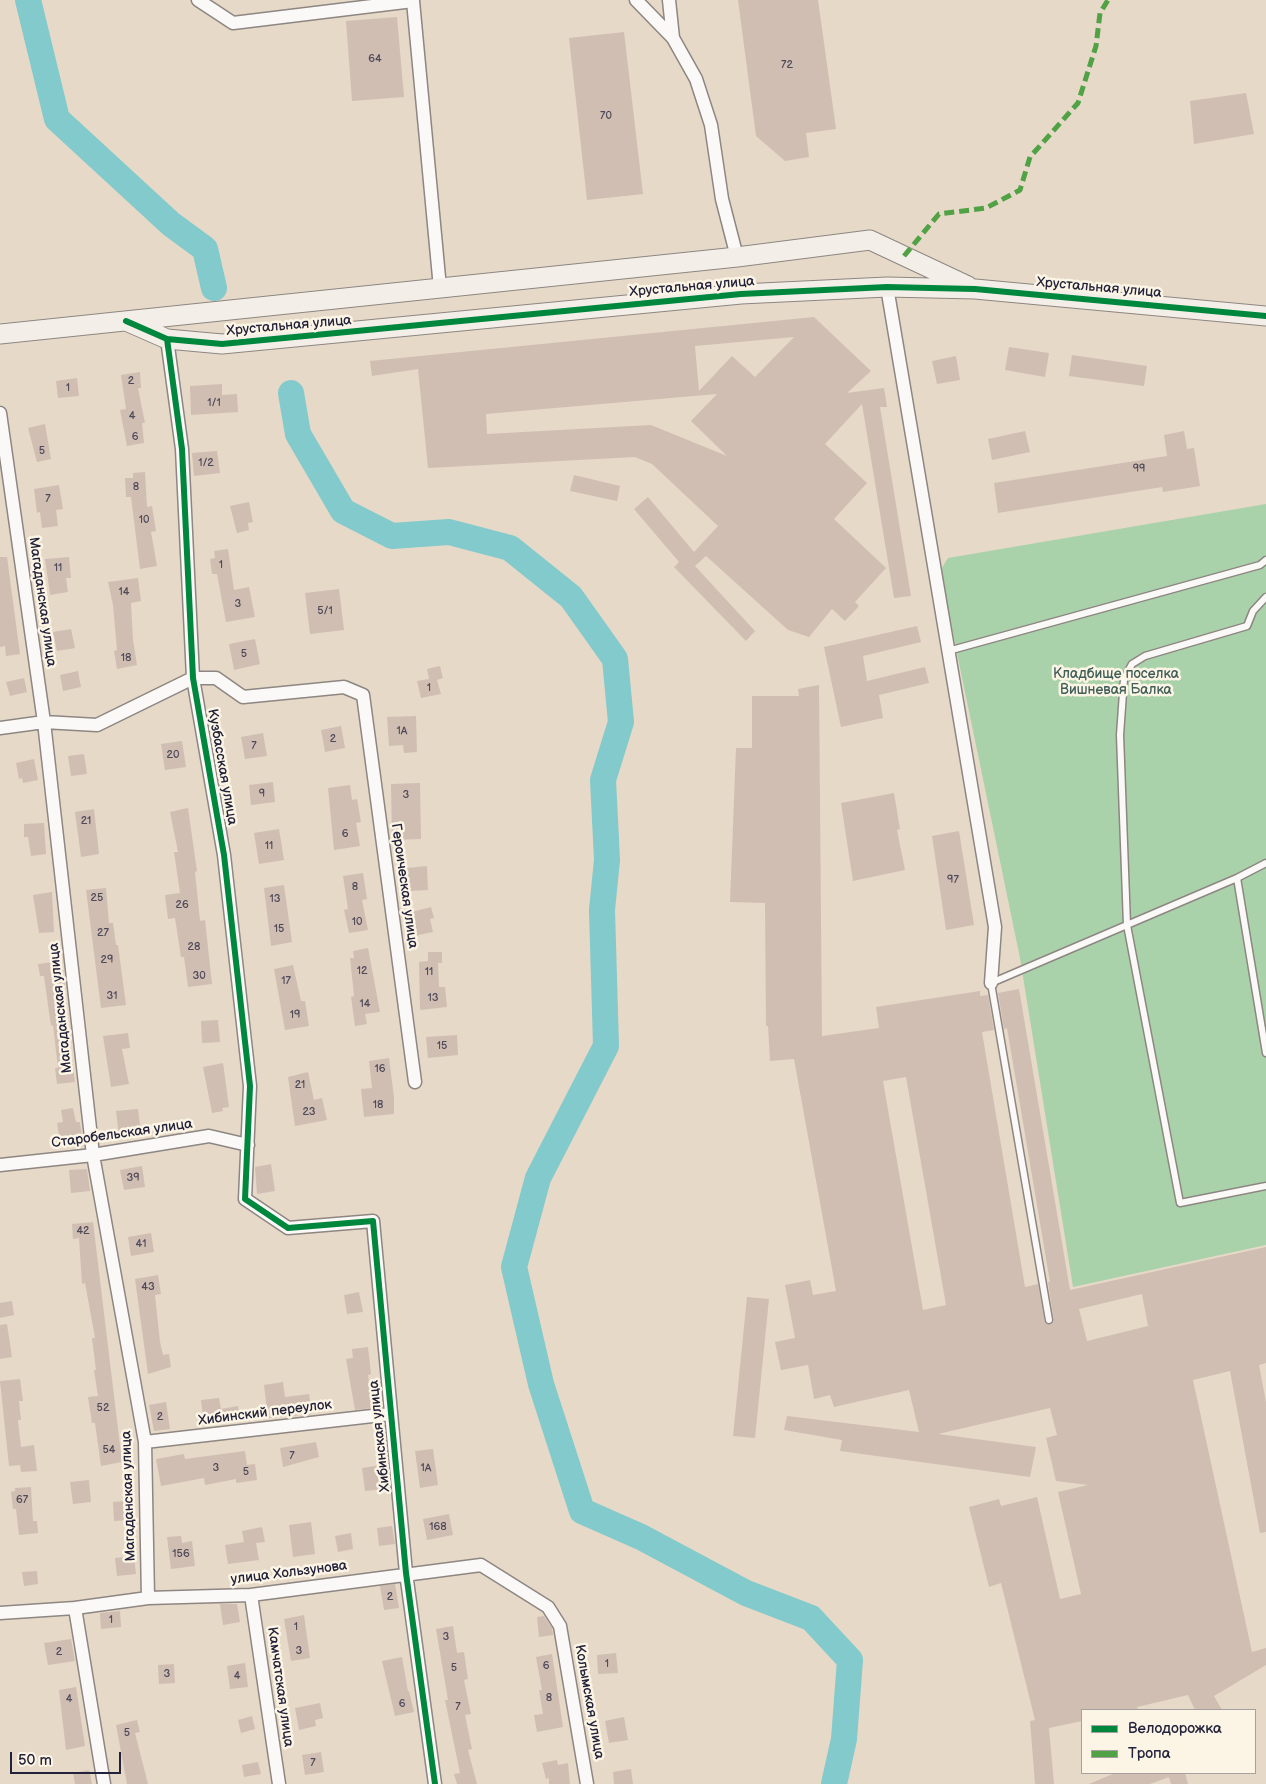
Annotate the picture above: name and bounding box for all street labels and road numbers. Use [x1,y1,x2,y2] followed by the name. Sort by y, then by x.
[629,273,755,301] street label: Хрустальная улица
[1036,274,1162,302] street label: Хрустальная улица
[226,312,352,340] street label: Хрустальная улица
[25,536,59,668] street label: Магаданская улица
[204,708,240,826] street label: Кузбасская улица
[387,822,421,950] street label: Героическая улица
[46,942,76,1074] street label: Магаданская улица
[50,1116,194,1152] street label: Старобельская улица
[366,1379,394,1493] street label: Хибинская улица
[197,1396,333,1430] street label: Хибинский переулок
[118,1430,140,1562] street label: Магаданская улица
[230,1558,348,1588] street label: улица Хользунова
[263,1626,297,1748] street label: Камчатская улица
[571,1643,607,1761] street label: Колымская улица

